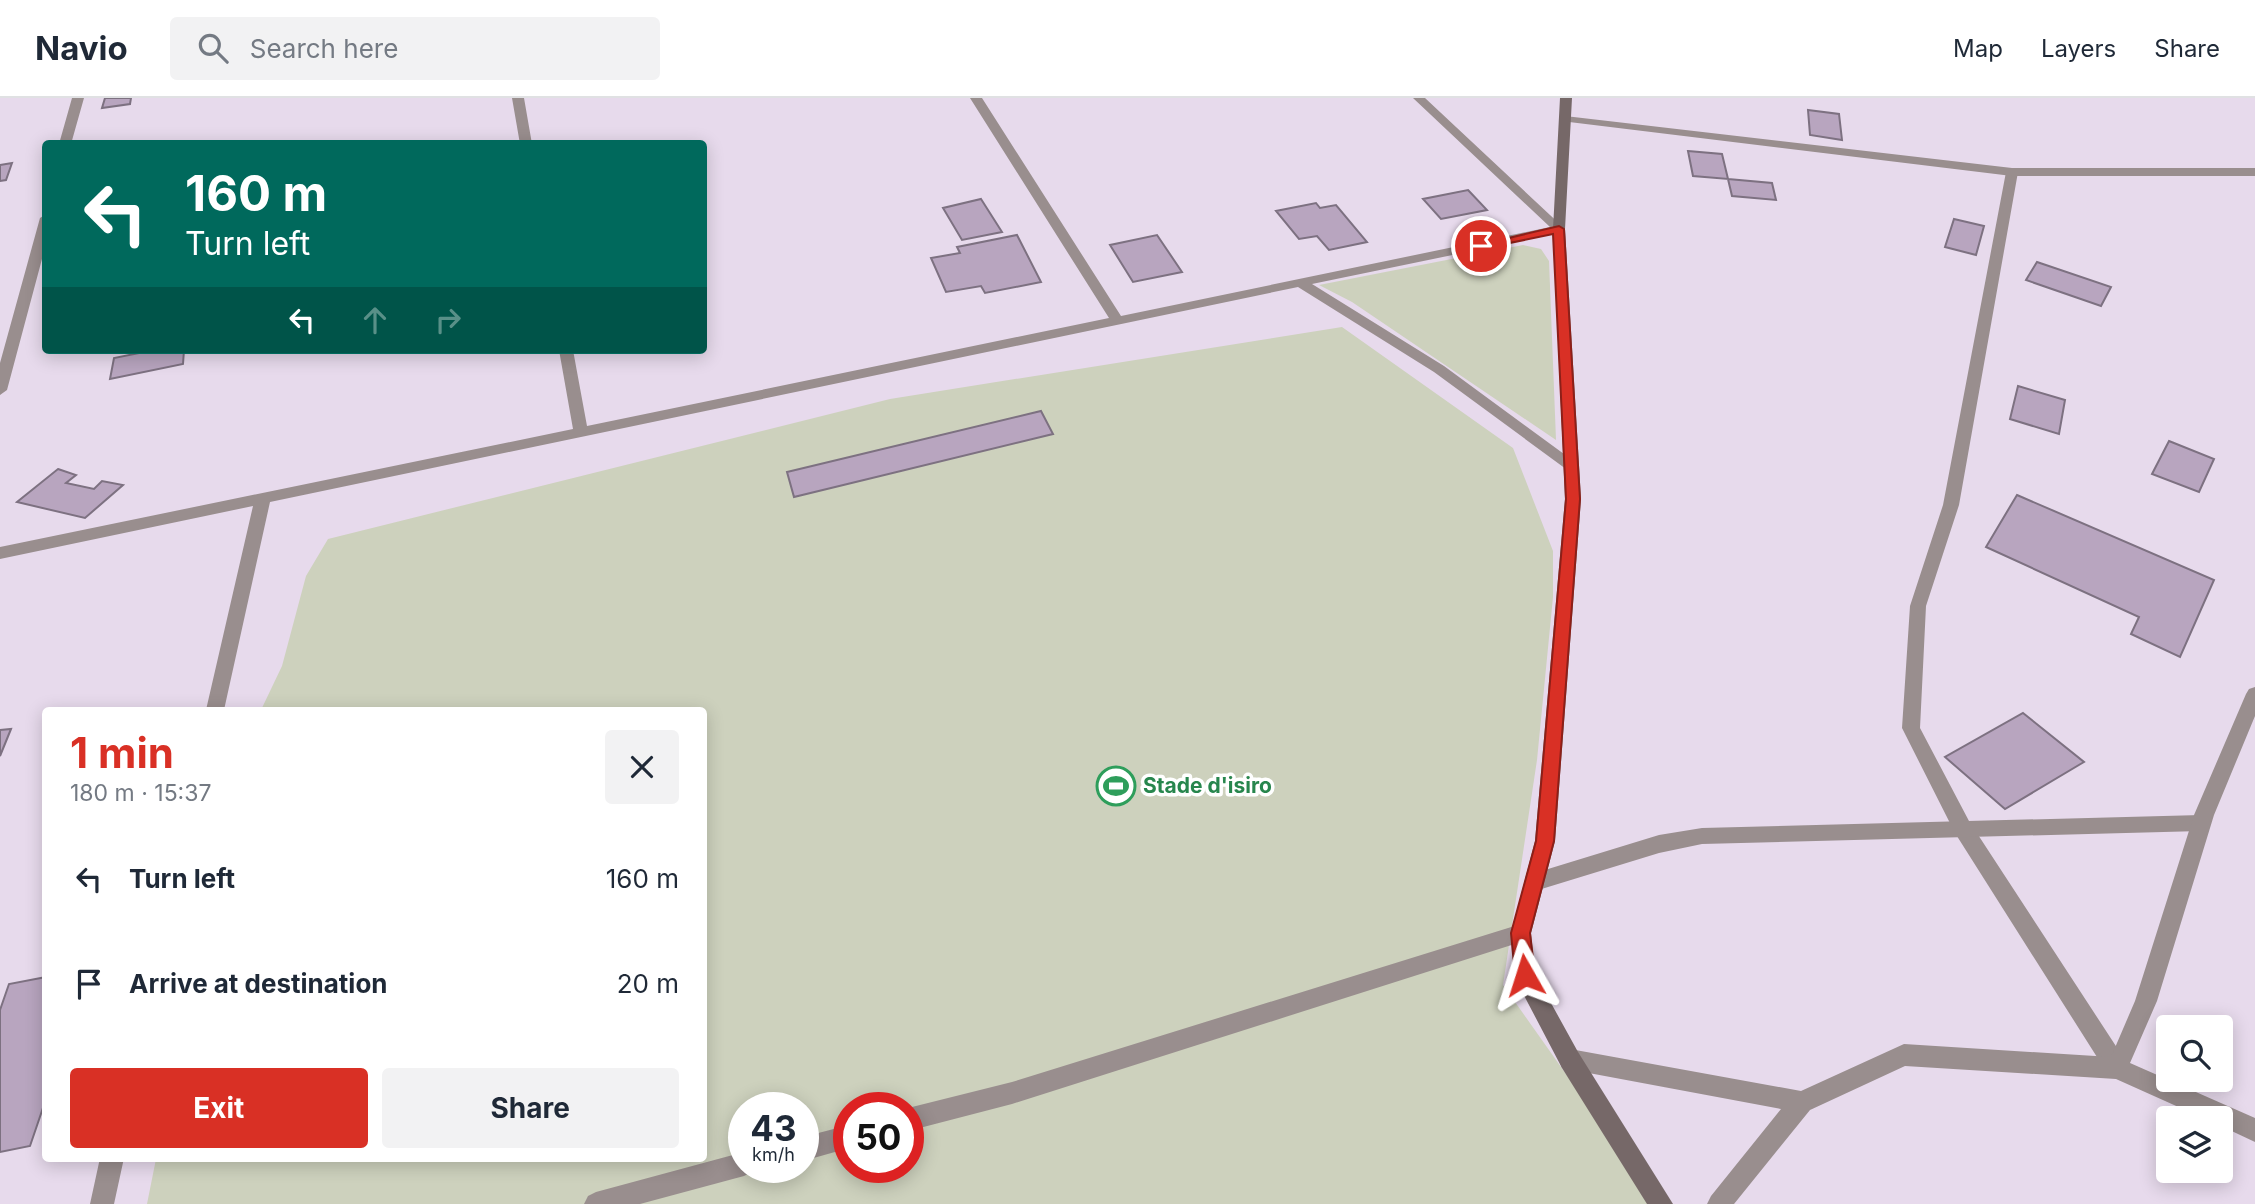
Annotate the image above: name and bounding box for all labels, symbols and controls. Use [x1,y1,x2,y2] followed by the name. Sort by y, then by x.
[170,17,660,80] search box
[35,28,128,68] text: Navio
[194,29,232,67] icon: search
[250,33,398,64] text: Search here
[1953,34,2003,63] text: Map
[2041,34,2116,63] text: Layers
[2154,34,2220,63] text: Share
[185,164,327,223] text: 160 m
[70,168,161,259] icon: left
[1451,216,1511,276] pin
[185,224,310,263] text: Turn left
[1462,227,1500,265] icon: arrive
[283,301,321,339] icon: left
[356,301,394,339] icon: ahead
[429,301,467,339] icon: right
[70,727,174,778] text: 1 min
[605,730,679,804] button: close
[1095,765,1137,807] sports icon: Stade d'isiro
[1143,773,1272,798] place label: Stade d'isiro
[70,779,211,807] text: 180 m · 15:37
[70,860,108,898] icon: left
[129,863,235,894] text: Turn left
[606,863,679,894] text: 160 m
[1488,938,1562,1012] position arrow
[70,965,108,1003] icon: arrive
[129,968,388,999] text: Arrive at destination
[617,968,679,999] text: 20 m
[2156,1015,2233,1183] map controls
[2156,1015,2233,1092] button: search
[70,1068,368,1148] button: Exit
[382,1068,679,1148] button: Share
[833,1092,924,1183] speed limit sign: 50
[2156,1106,2233,1183] button: layers
[750,1107,797,1149] text: 43
[752,1144,795,1165] text: km/h

